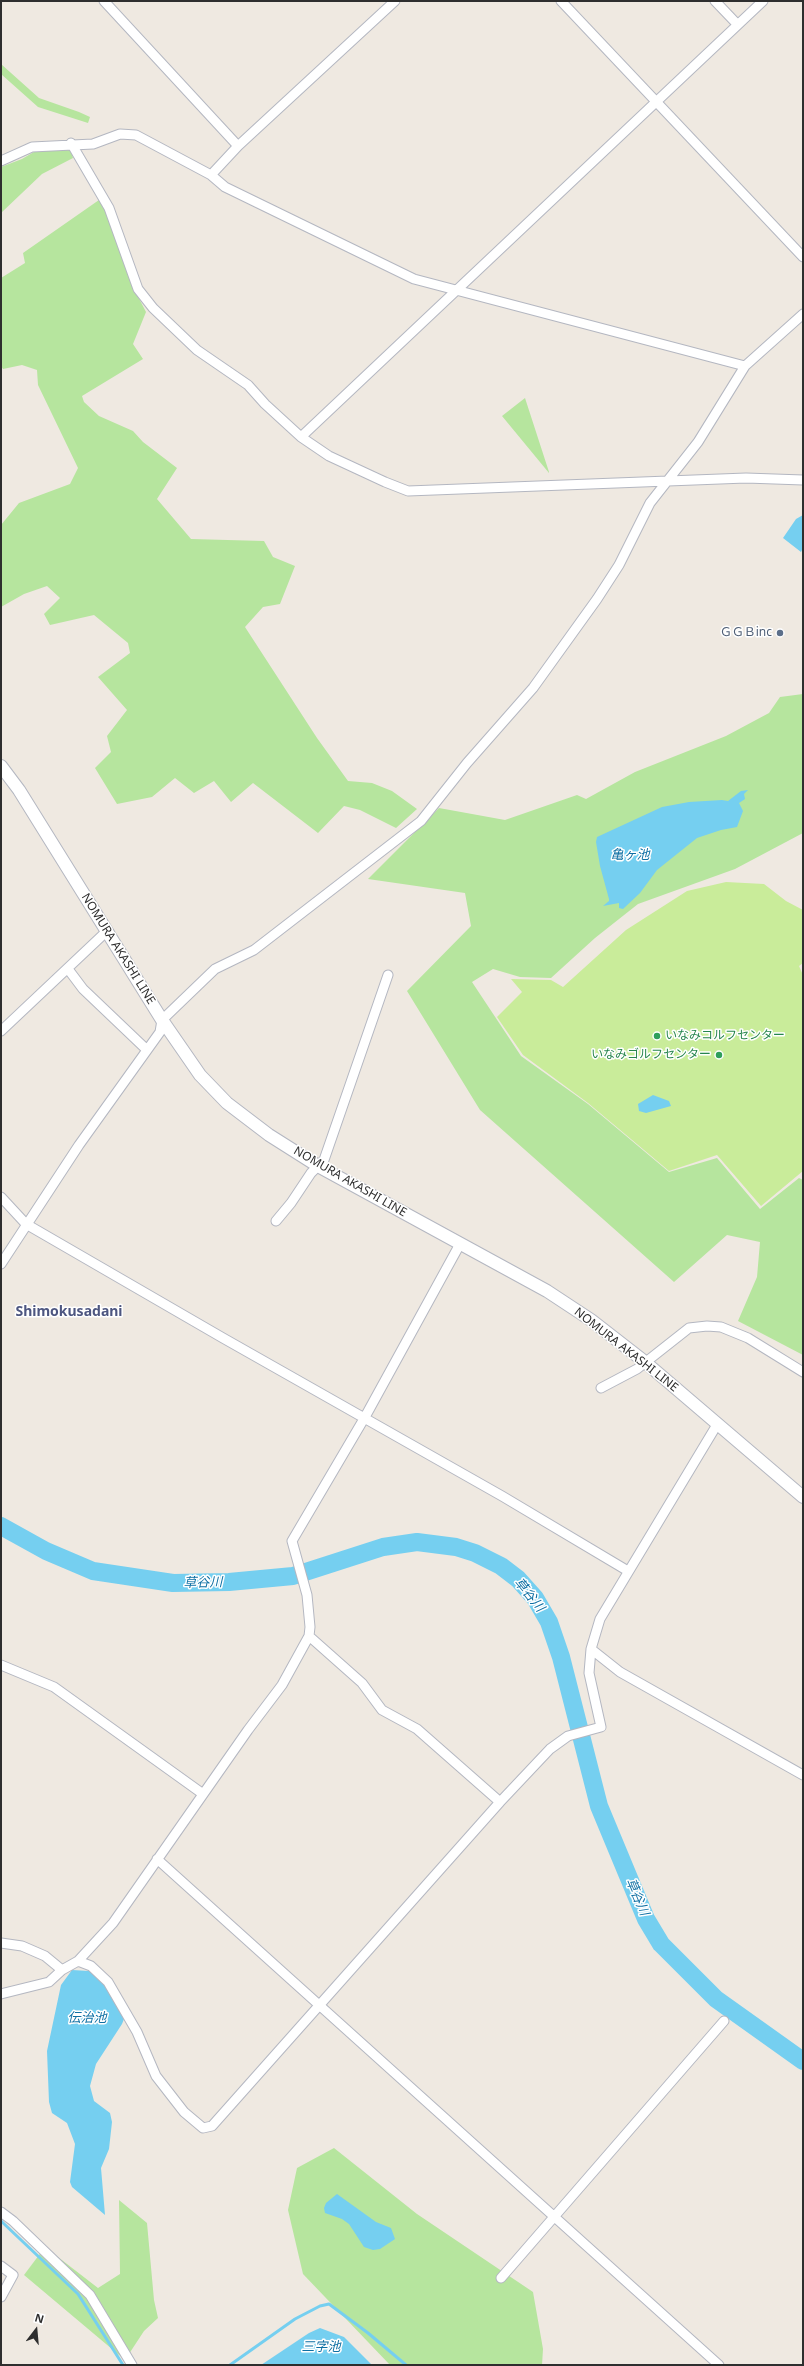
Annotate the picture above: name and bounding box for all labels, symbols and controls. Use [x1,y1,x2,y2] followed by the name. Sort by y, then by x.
[720,626,772,640] place label: ＧＧＢinc
[775,628,785,638] marker: ＧＧＢinc
[611,847,649,863] water label: 亀ヶ池
[78,891,158,1007] street label: NOMURA AKASHI LINE
[665,1029,785,1043] place label: いなみコルフセンター
[652,1031,662,1041] marker: いなみコルフセンター
[591,1048,711,1062] place label: いなみゴルフセンター
[714,1050,724,1060] marker: いなみゴルフセンター
[291,1144,409,1220] street label: NOMURA AKASHI LINE
[15,1304,123,1320] district label: Shimokusadani
[571,1305,681,1395] street label: NOMURA AKASHI LINE
[183,1575,223,1591] water label: 草谷川
[511,1575,547,1615] water label: 草谷川
[622,1876,652,1918] water label: 草谷川
[68,2010,106,2026] water label: 伝治池
[16,2310,56,2350] north arrow
[33,2310,46,2326] text: N
[302,2339,340,2355] water label: 三字池

